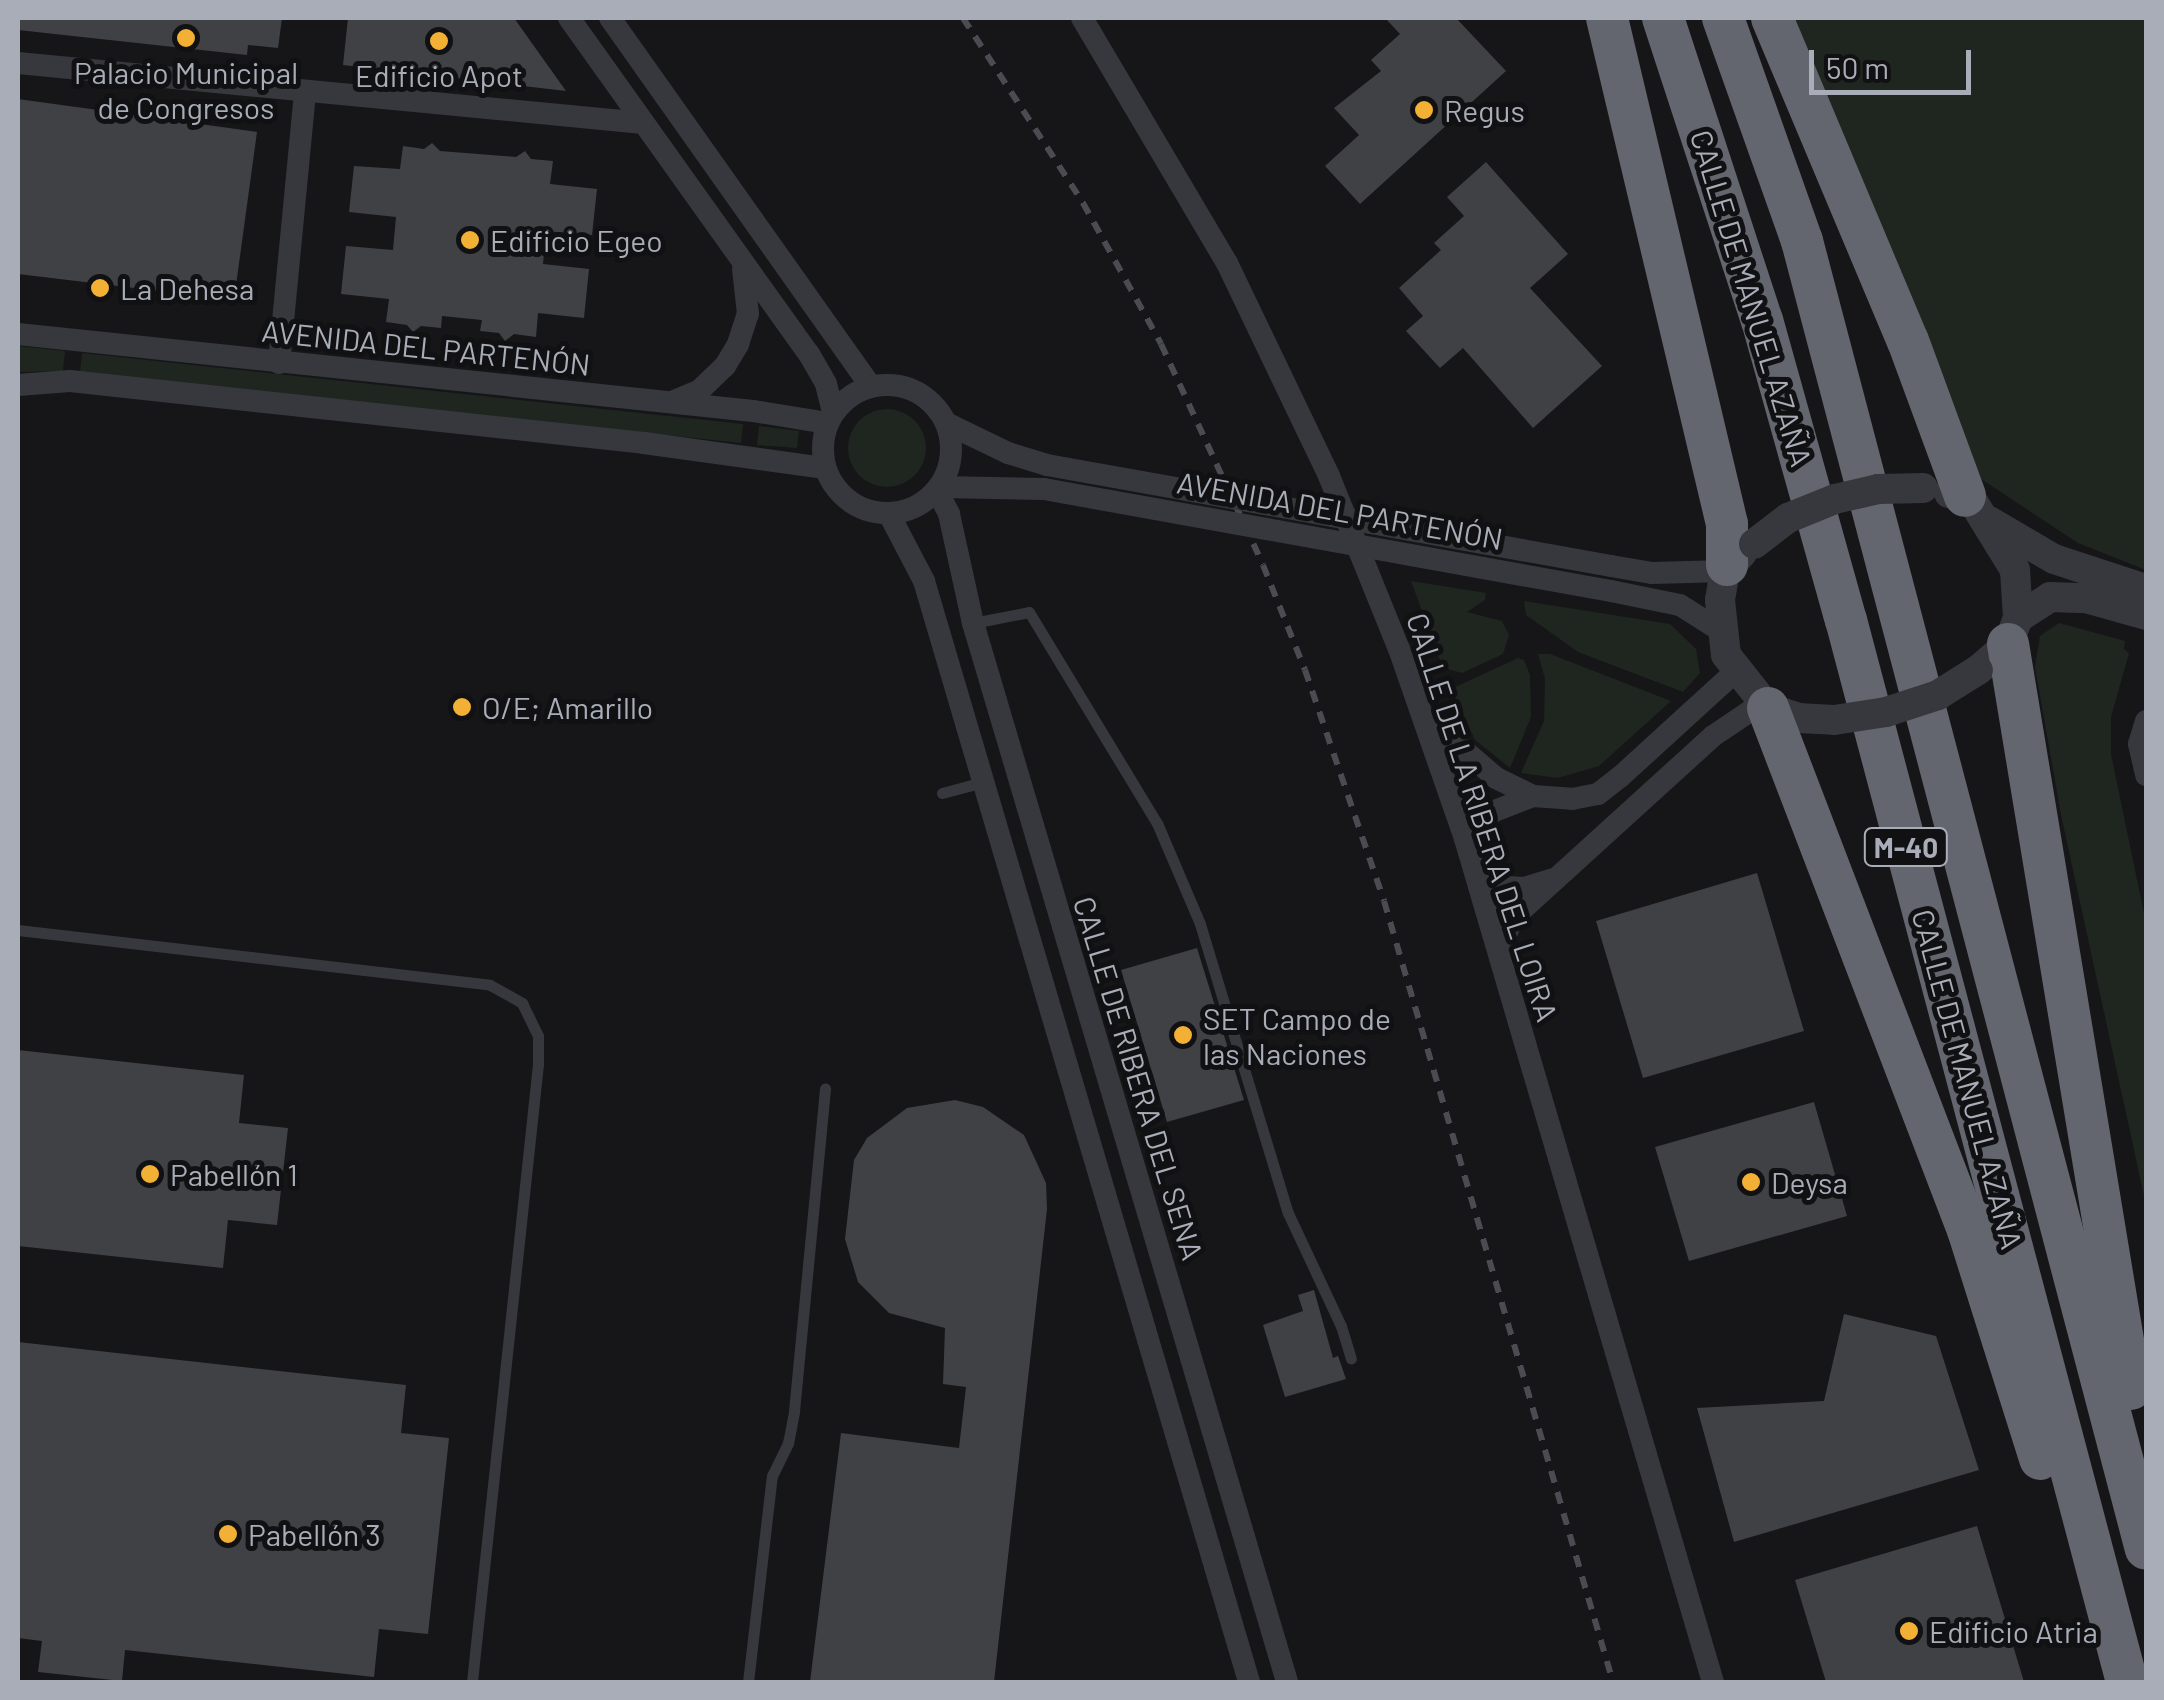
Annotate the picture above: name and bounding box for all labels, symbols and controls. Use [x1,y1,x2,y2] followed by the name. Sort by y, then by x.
[175,27,197,49] marker: Palacio Municipal de Congresos
[428,30,450,52] marker: Edificio Apot
[1814,30,1976,92] scale bar
[1826,49,1889,85] text: 50 m
[74,54,298,124] place label: Palacio Municipal de Congresos
[355,57,523,93] place label: Edificio Apot
[1444,92,1525,128] place label: Regus
[1413,99,1435,121] marker: Regus
[1684,125,1820,471] street label: CALLE DE MANUEL AZAÑA
[490,222,663,258] place label: Edificio Egeo
[459,229,481,251] marker: Edificio Egeo
[120,270,254,306] place label: La Dehesa
[89,277,111,299] marker: La Dehesa
[260,312,592,382] street label: AVENIDA DEL PARTENÓN
[1174,464,1506,556] street label: AVENIDA DEL PARTENÓN
[1400,608,1566,1026] street label: CALLE DE LA RIBERA DEL LOIRA
[482,689,653,725] place label: O/E; Amarillo
[451,696,473,718] marker: O/E; Amarillo
[1864,824,1948,870] road number: M-40
[1067,892,1211,1264] street label: CALLE DE RIBERA DEL SENA
[1905,905,2031,1253] street label: CALLE DE MANUEL AZAÑA
[1203,1000,1391,1070] place label: SET Campo de las Naciones
[1172,1024,1194,1046] marker: SET Campo de las Naciones
[170,1156,298,1192] place label: Pabellón 1
[139,1163,161,1185] marker: Pabellón 1
[1771,1164,1848,1200] place label: Deysa
[1740,1171,1762,1193] marker: Deysa
[248,1516,381,1552] place label: Pabellón 3
[217,1523,239,1545] marker: Pabellón 3
[1929,1613,2098,1649] place label: Edificio Atria
[1898,1620,1920,1642] marker: Edificio Atria

